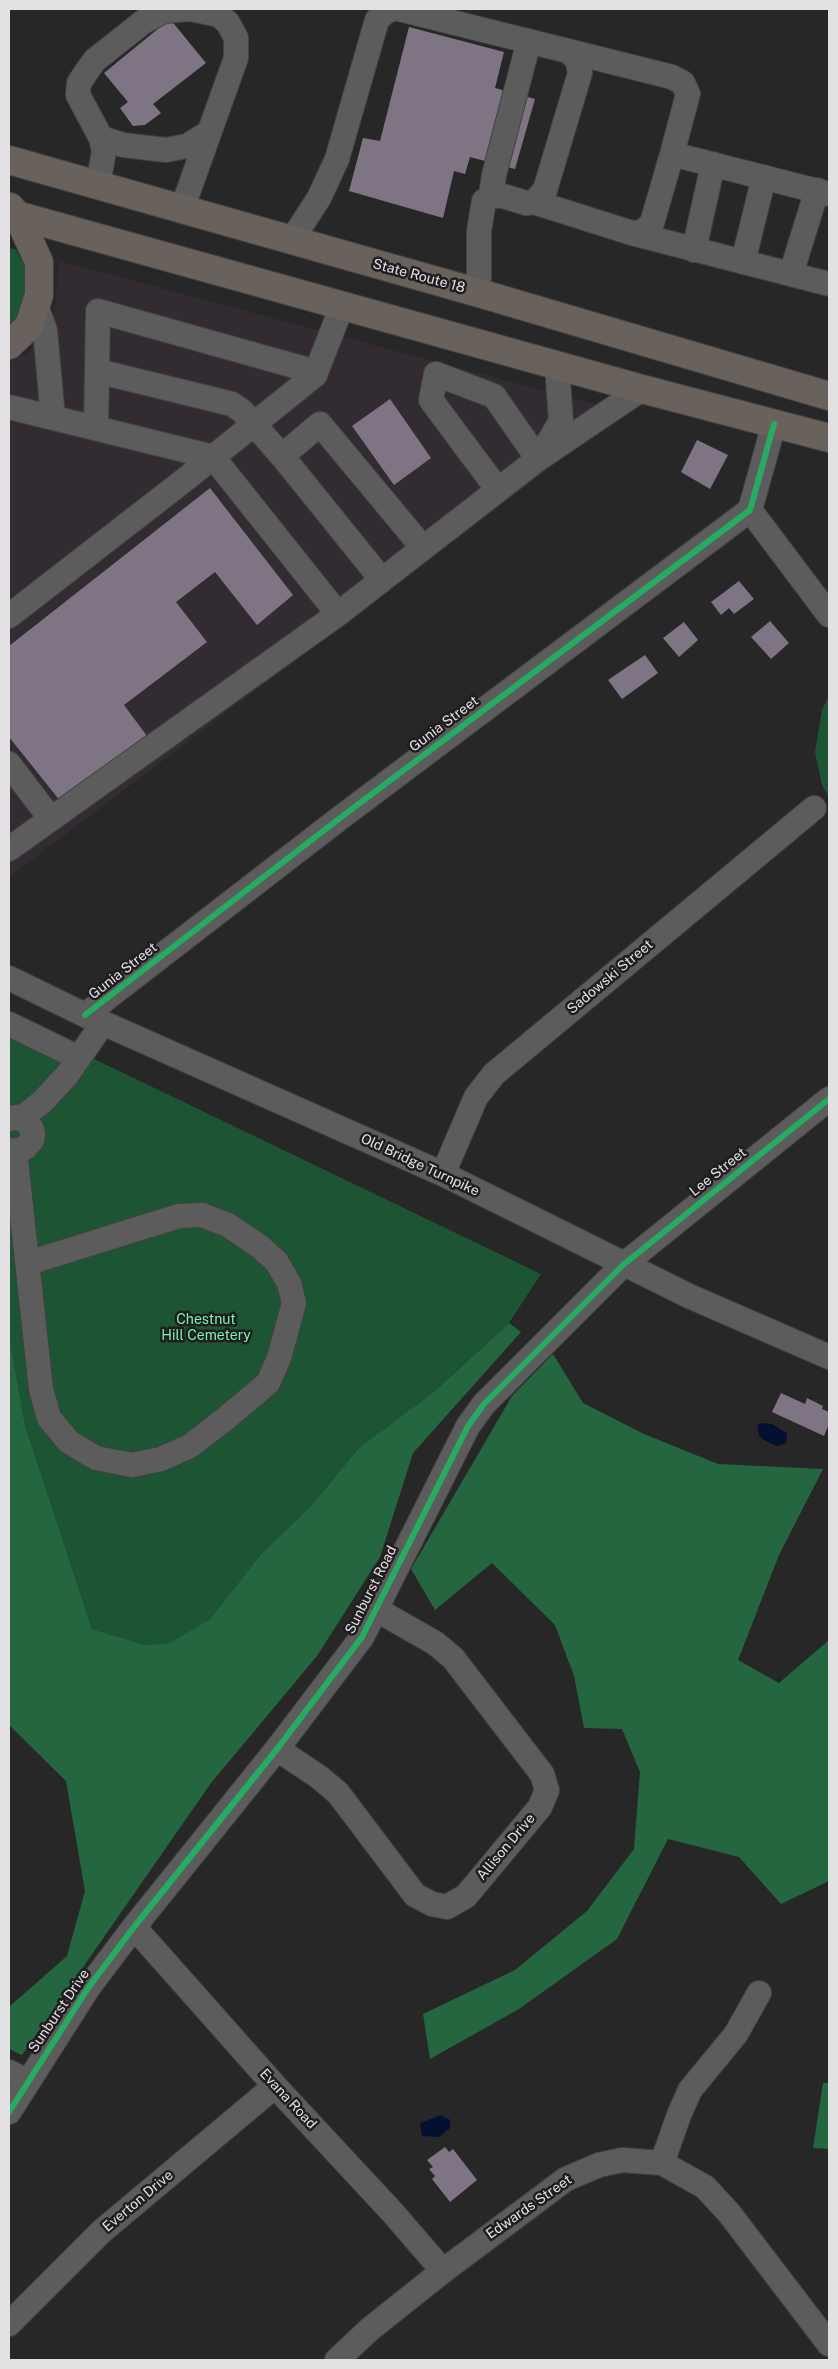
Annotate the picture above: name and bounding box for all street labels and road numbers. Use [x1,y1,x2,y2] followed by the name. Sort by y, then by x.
[371,256,467,296] street label: State Route 18
[406,693,482,755] street label: Gunia Street
[564,936,656,1018] street label: Sadowski Street
[85,939,161,1003] street label: Gunia Street
[358,1130,482,1200] street label: Old Bridge Turnpike
[686,1144,750,1200] street label: Lee Street
[342,1543,400,1637] street label: Sunburst Road
[473,1810,539,1884] street label: Allison Drive
[25,1966,93,2056] street label: Sunburst Drive
[256,2066,320,2132] street label: Evana Road
[99,2167,177,2235] street label: Everton Drive
[483,2171,575,2243] street label: Edwards Street

